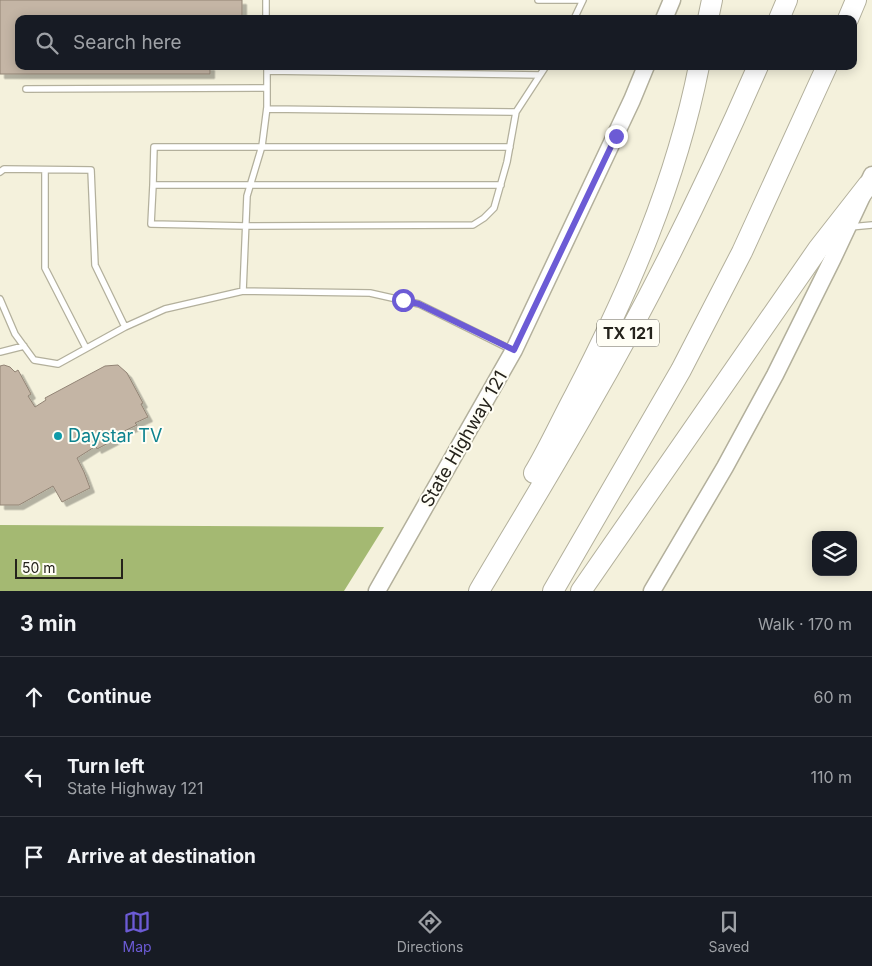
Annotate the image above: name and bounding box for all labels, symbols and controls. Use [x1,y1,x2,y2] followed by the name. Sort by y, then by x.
[15,15,857,70] search box
[33,29,61,57] icon: search
[73,31,182,54] text: Search here
[605,125,628,148] route end
[392,289,415,312] route start
[597,319,659,346] road number: TX 121
[416,367,511,511] street label: State Highway 121
[68,425,162,446] place label: Daystar TV
[52,430,64,442] marker: Daystar TV
[812,531,857,576] map controls
[812,531,857,576] button: layers
[15,556,122,579] scale bar
[22,559,56,576] text: 50 m
[20,611,76,636] text: 3 min
[758,614,852,634] text: Walk · 170 m
[20,683,48,711] icon: ahead
[67,685,152,708] text: Continue
[813,687,852,707] text: 60 m
[67,755,145,778] text: Turn left
[20,763,48,791] icon: left
[810,767,852,787] text: 110 m
[67,778,204,798] text: State Highway 121
[20,843,48,871] icon: arrive
[67,845,256,868] text: Arrive at destination
[123,908,152,955] tab: Map
[397,908,463,955] tab: Directions
[708,908,749,955] tab: Saved

